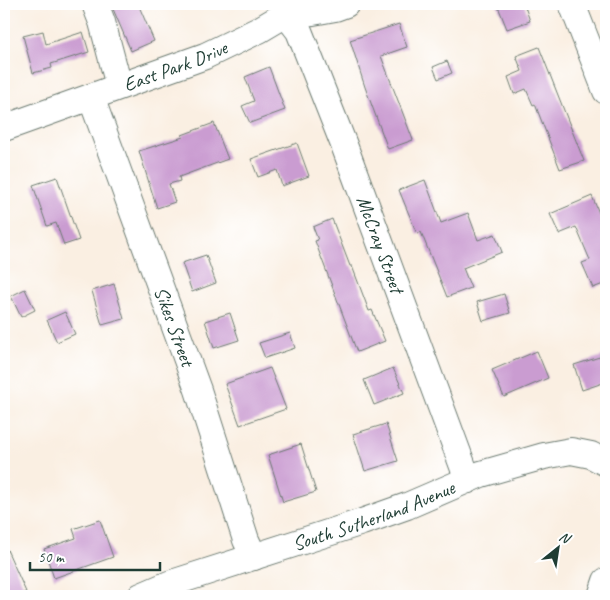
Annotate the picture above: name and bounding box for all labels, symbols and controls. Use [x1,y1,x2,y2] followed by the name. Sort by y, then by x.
[120,34,232,97] street label: East Park Drive
[351,192,411,299] street label: McCray Street
[149,283,201,371] street label: Sikes Street
[289,474,459,556] street label: South Sutherland Avenue
[532,522,582,572] north arrow
[556,528,574,548] text: N
[30,540,160,572] scale bar
[38,548,65,567] text: 50 m

